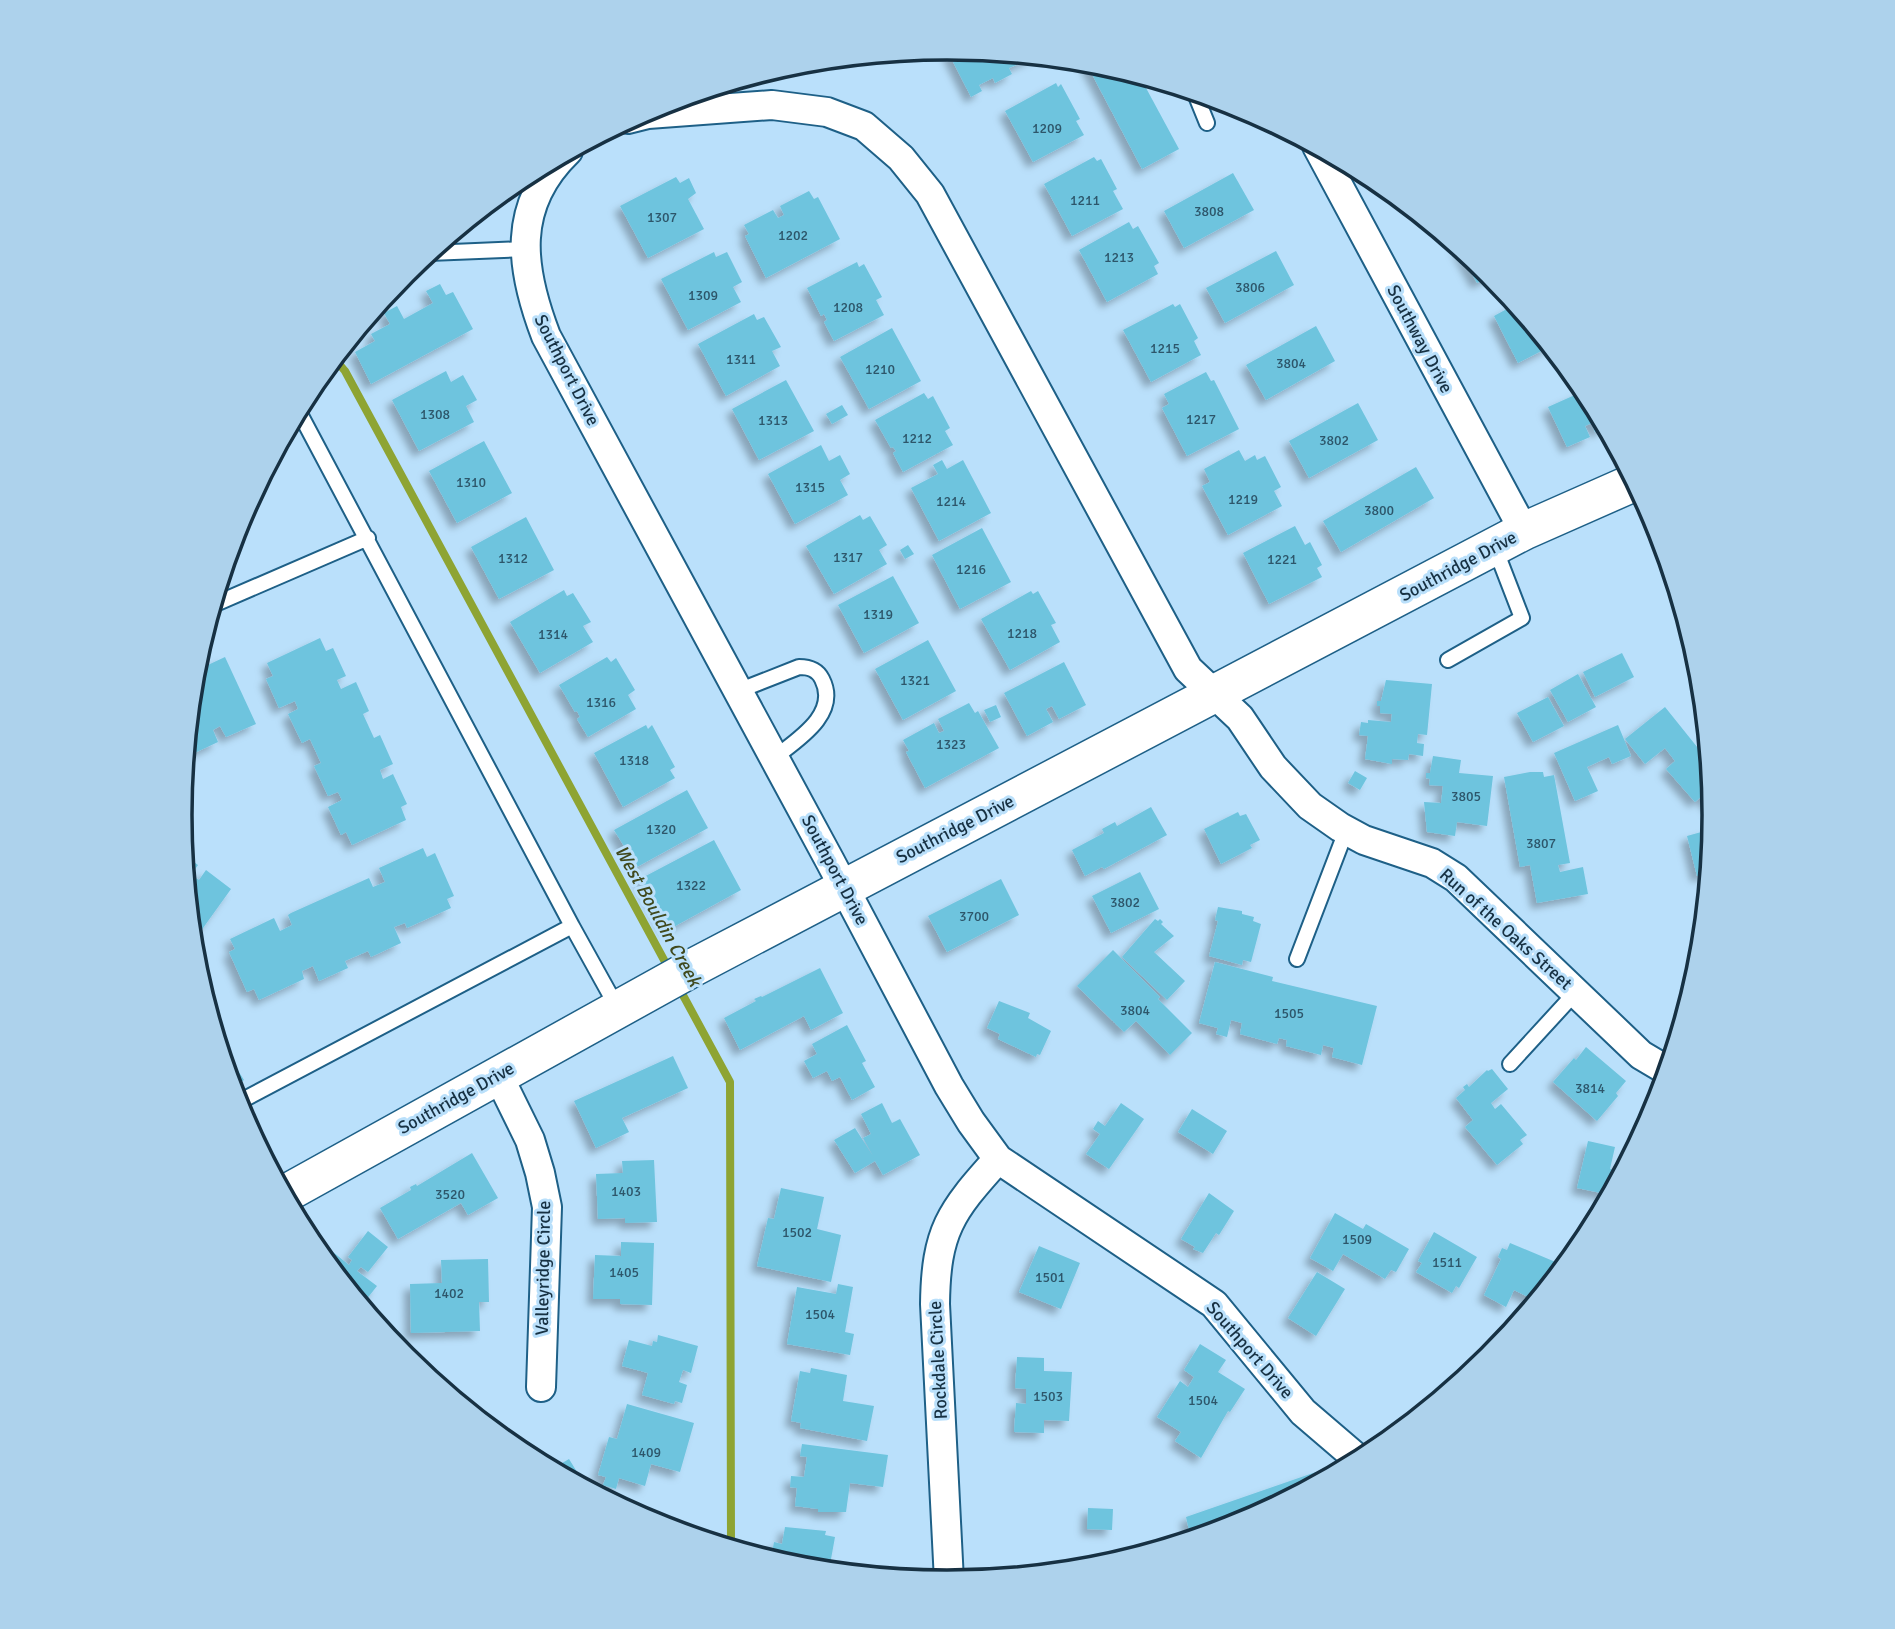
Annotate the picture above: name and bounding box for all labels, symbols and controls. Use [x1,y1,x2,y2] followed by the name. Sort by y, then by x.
[1032,120,1062,137] house number: 1209
[1070,192,1100,209] house number: 1211
[1194,203,1224,220] house number: 3808
[647,209,677,226] house number: 1307
[778,227,808,244] house number: 1202
[1104,249,1134,266] house number: 1213
[1235,279,1265,296] house number: 3806
[1382,281,1458,397] street label: Southway Drive
[688,287,718,304] house number: 1309
[833,299,863,316] house number: 1208
[530,311,604,429] street label: Southport Drive
[1150,340,1180,357] house number: 1215
[726,351,756,368] house number: 1311
[1276,355,1307,372] house number: 3804
[865,361,895,378] house number: 1210
[420,406,450,423] house number: 1308
[1186,411,1216,428] house number: 1217
[758,412,788,429] house number: 1313
[902,430,932,447] house number: 1212
[1319,432,1349,449] house number: 3802
[456,474,486,491] house number: 1310
[795,479,825,496] house number: 1315
[1228,491,1258,508] house number: 1219
[936,493,967,510] house number: 1214
[1364,502,1394,519] house number: 3800
[1396,526,1520,606] street label: Southridge Drive
[833,549,863,566] house number: 1317
[498,550,528,567] house number: 1312
[1267,551,1297,568] house number: 1221
[956,561,986,578] house number: 1216
[863,606,893,623] house number: 1319
[1007,625,1037,642] house number: 1218
[538,626,569,643] house number: 1314
[900,672,930,689] house number: 1321
[586,694,616,711] house number: 1316
[936,736,966,753] house number: 1323
[619,752,649,769] house number: 1318
[1451,788,1481,805] house number: 3805
[892,790,1018,868] street label: Southridge Drive
[797,811,873,929] street label: Southport Drive
[646,821,676,838] house number: 1320
[1526,835,1556,852] house number: 3807
[609,841,707,992] water label: West Bouldin Creek
[1435,864,1577,994] street label: Run of the Oaks Street
[676,877,706,894] house number: 1322
[1110,894,1140,911] house number: 3802
[959,908,989,925] house number: 3700
[1120,1002,1151,1019] house number: 3804
[1274,1005,1304,1022] house number: 1505
[394,1057,518,1139] street label: Southridge Drive
[1575,1080,1606,1097] house number: 3814
[611,1183,641,1200] house number: 1403
[435,1186,465,1203] house number: 3520
[531,1201,555,1335] street label: Valleyridge Circle
[782,1224,812,1241] house number: 1502
[1342,1231,1372,1248] house number: 1509
[1432,1254,1462,1271] house number: 1511
[609,1264,639,1281] house number: 1405
[1035,1269,1065,1286] house number: 1501
[434,1285,464,1302] house number: 1402
[1202,1297,1298,1403] street label: Southport Drive
[924,1300,952,1420] street label: Rockdale Circle
[805,1306,836,1323] house number: 1504
[1033,1388,1063,1405] house number: 1503
[1188,1392,1219,1409] house number: 1504
[631,1444,661,1461] house number: 1409

